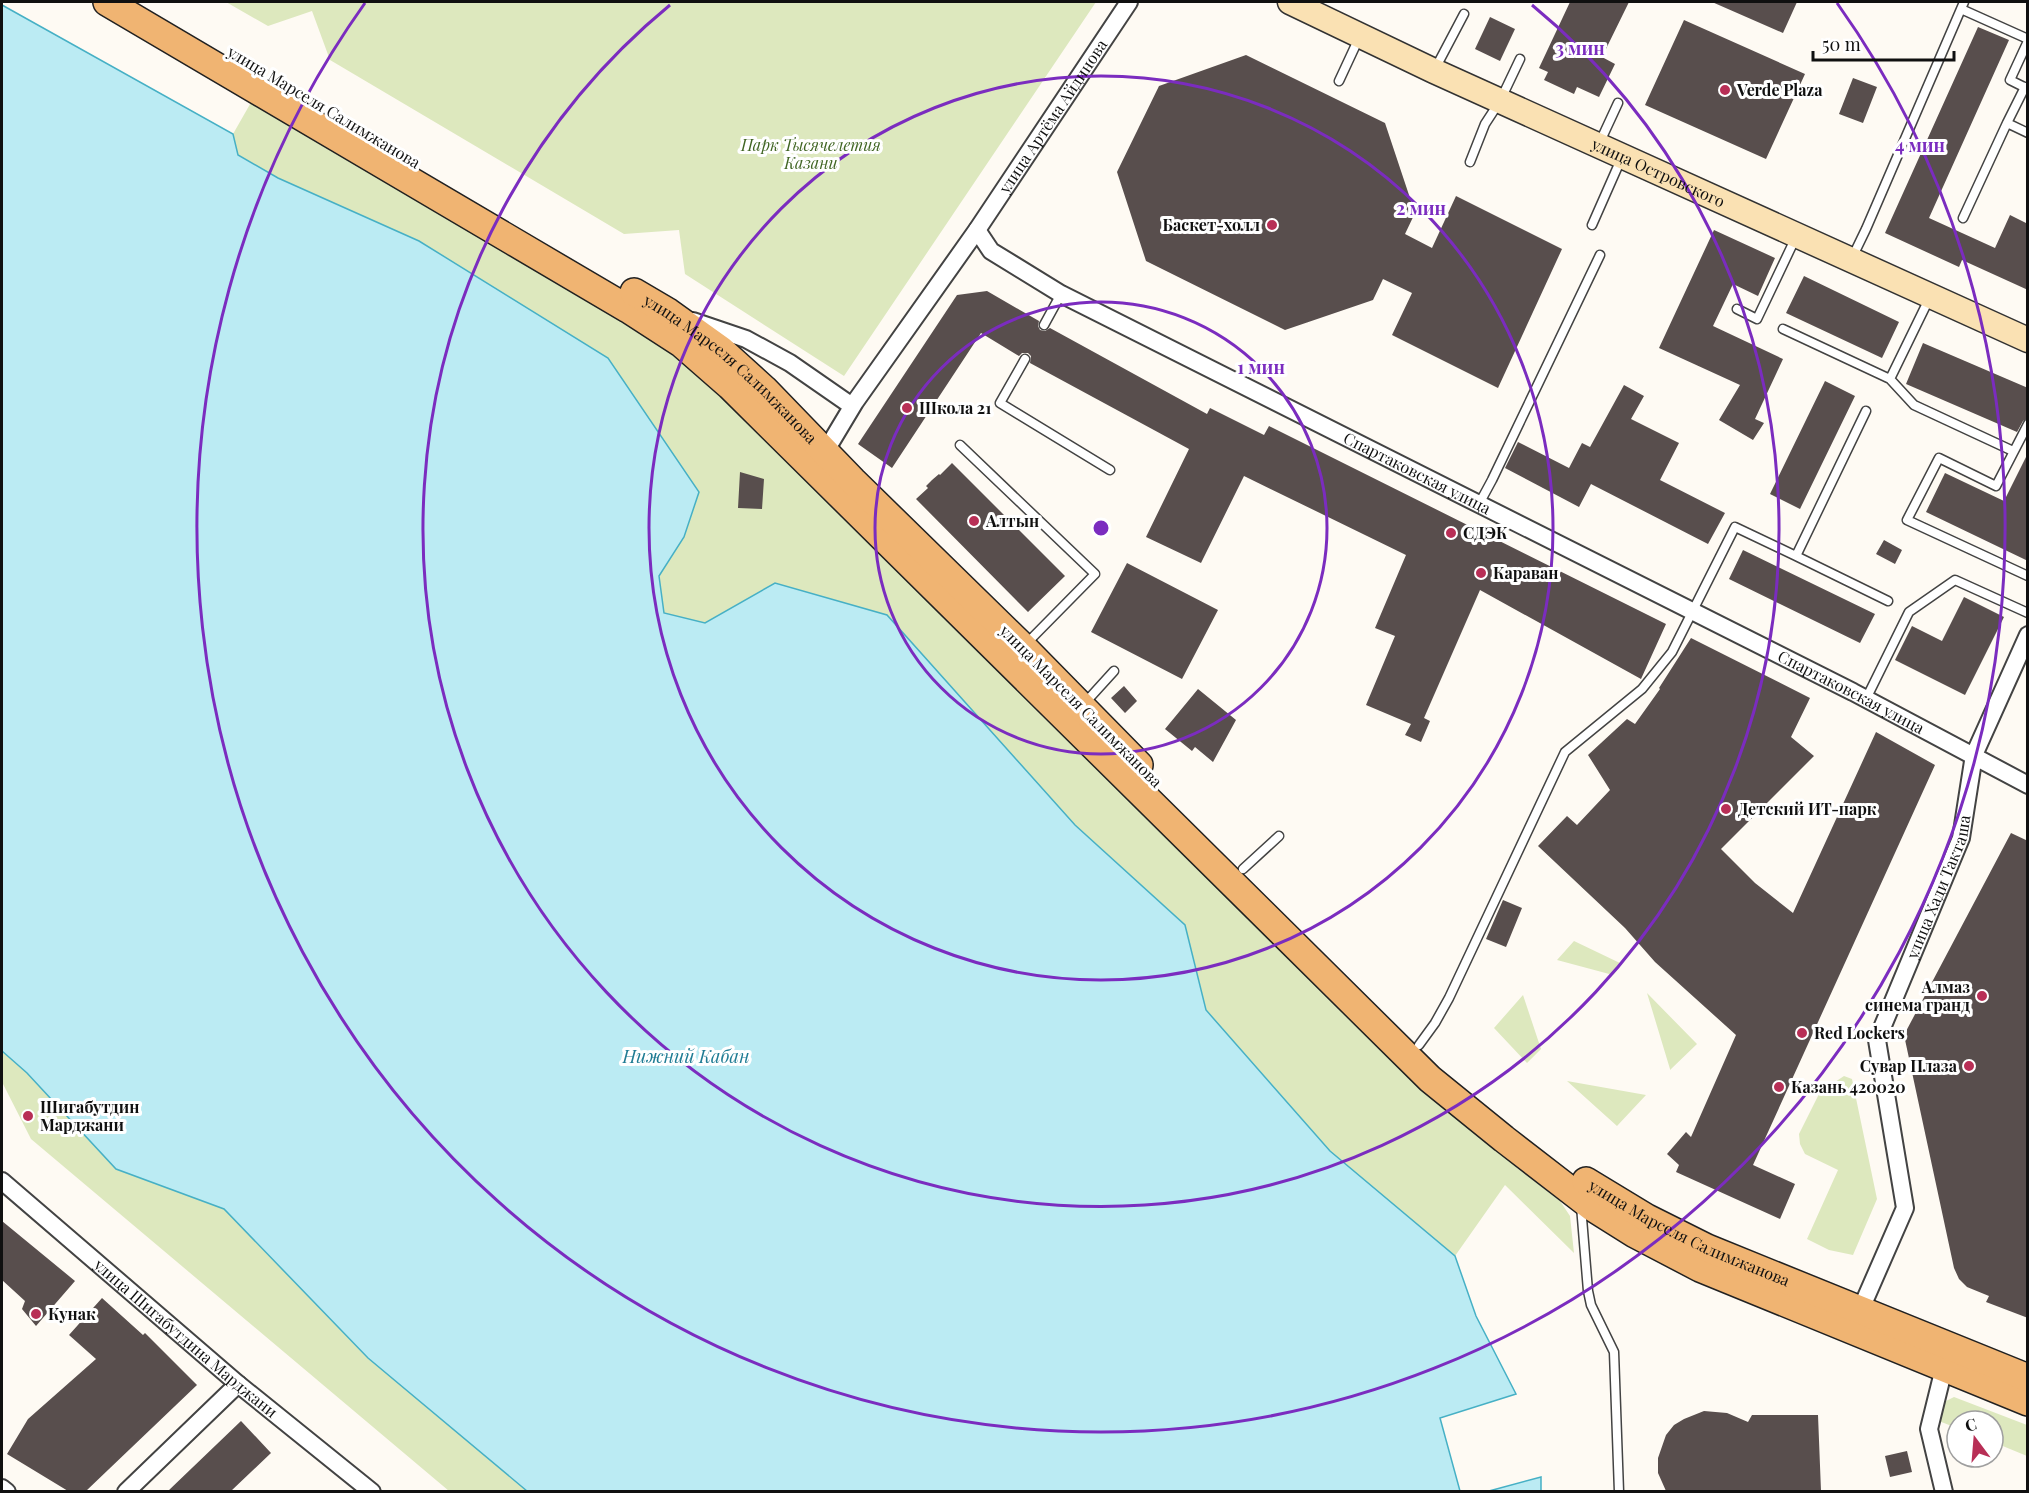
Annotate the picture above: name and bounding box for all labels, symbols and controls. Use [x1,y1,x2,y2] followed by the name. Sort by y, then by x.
[1813,24,1954,62] scale bar
[1822,32,1861,56] text: 50 m
[993,35,1111,198] street label: улица Артёма Айдинова
[1555,36,1605,60] text: 3 мин
[223,40,425,173] street label: улица Марселя Салимжанова
[1736,79,1823,100] place label: Verde Plaza
[1718,83,1732,97] marker: Verde Plaza
[1588,132,1729,212] street label: улица Островского
[1895,133,1946,157] text: 4 мин
[740,134,881,173] park label: Парк Тысячелетия Казани
[1396,196,1447,220] text: 2 мин
[1163,214,1260,235] place label: Баскет-холл
[1265,218,1279,232] marker: Баскет-холл
[639,289,822,448] street label: улица Марселя Салимжанова
[1237,355,1285,379] text: 1 мин
[919,397,991,418] place label: Школа 21
[900,401,914,415] marker: Школа 21
[1340,427,1495,518] street label: Спартаковская улица
[985,510,1039,531] place label: Алтын
[967,514,981,528] marker: Алтын
[1091,518,1111,538] centre of rings
[1463,522,1508,543] place label: СДЭК
[1444,526,1458,540] marker: СДЭК
[1493,562,1558,583] place label: Караван
[1474,566,1488,580] marker: Караван
[995,619,1167,791] street label: улица Марселя Салимжанова
[1775,645,1928,738] street label: Спартаковская улица
[1738,798,1877,819] place label: Детский ИТ-парк
[1719,802,1733,816] marker: Детский ИТ-парк
[1901,814,1974,963] street label: улица Хади Такташа
[1865,976,1970,1015] place label: Алмаз синема гранд
[1975,989,1989,1003] marker: Алмаз синема гранд
[1814,1022,1905,1043] place label: Red Lockers
[1795,1026,1809,1040] marker: Red Lockers
[622,1044,750,1068] water label: Нижний Кабан
[1860,1055,1958,1076] place label: Сувар Плаза
[1962,1059,1976,1073] marker: Сувар Плаза
[1791,1076,1906,1097] place label: Казань 420020
[1772,1080,1786,1094] marker: Казань 420020
[40,1096,140,1135] place label: Шигабутдин Марджани
[21,1109,35,1123] marker: Шигабутдин Марджани
[1584,1174,1793,1290] street label: улица Марселя Салимжанова
[89,1253,282,1422] street label: улица Шигабутдина Марджани
[48,1303,96,1324] place label: Кунак
[29,1307,43,1321] marker: Кунак
[1945,1409,2005,1469] north arrow
[1962,1412,1979,1436] text: С

